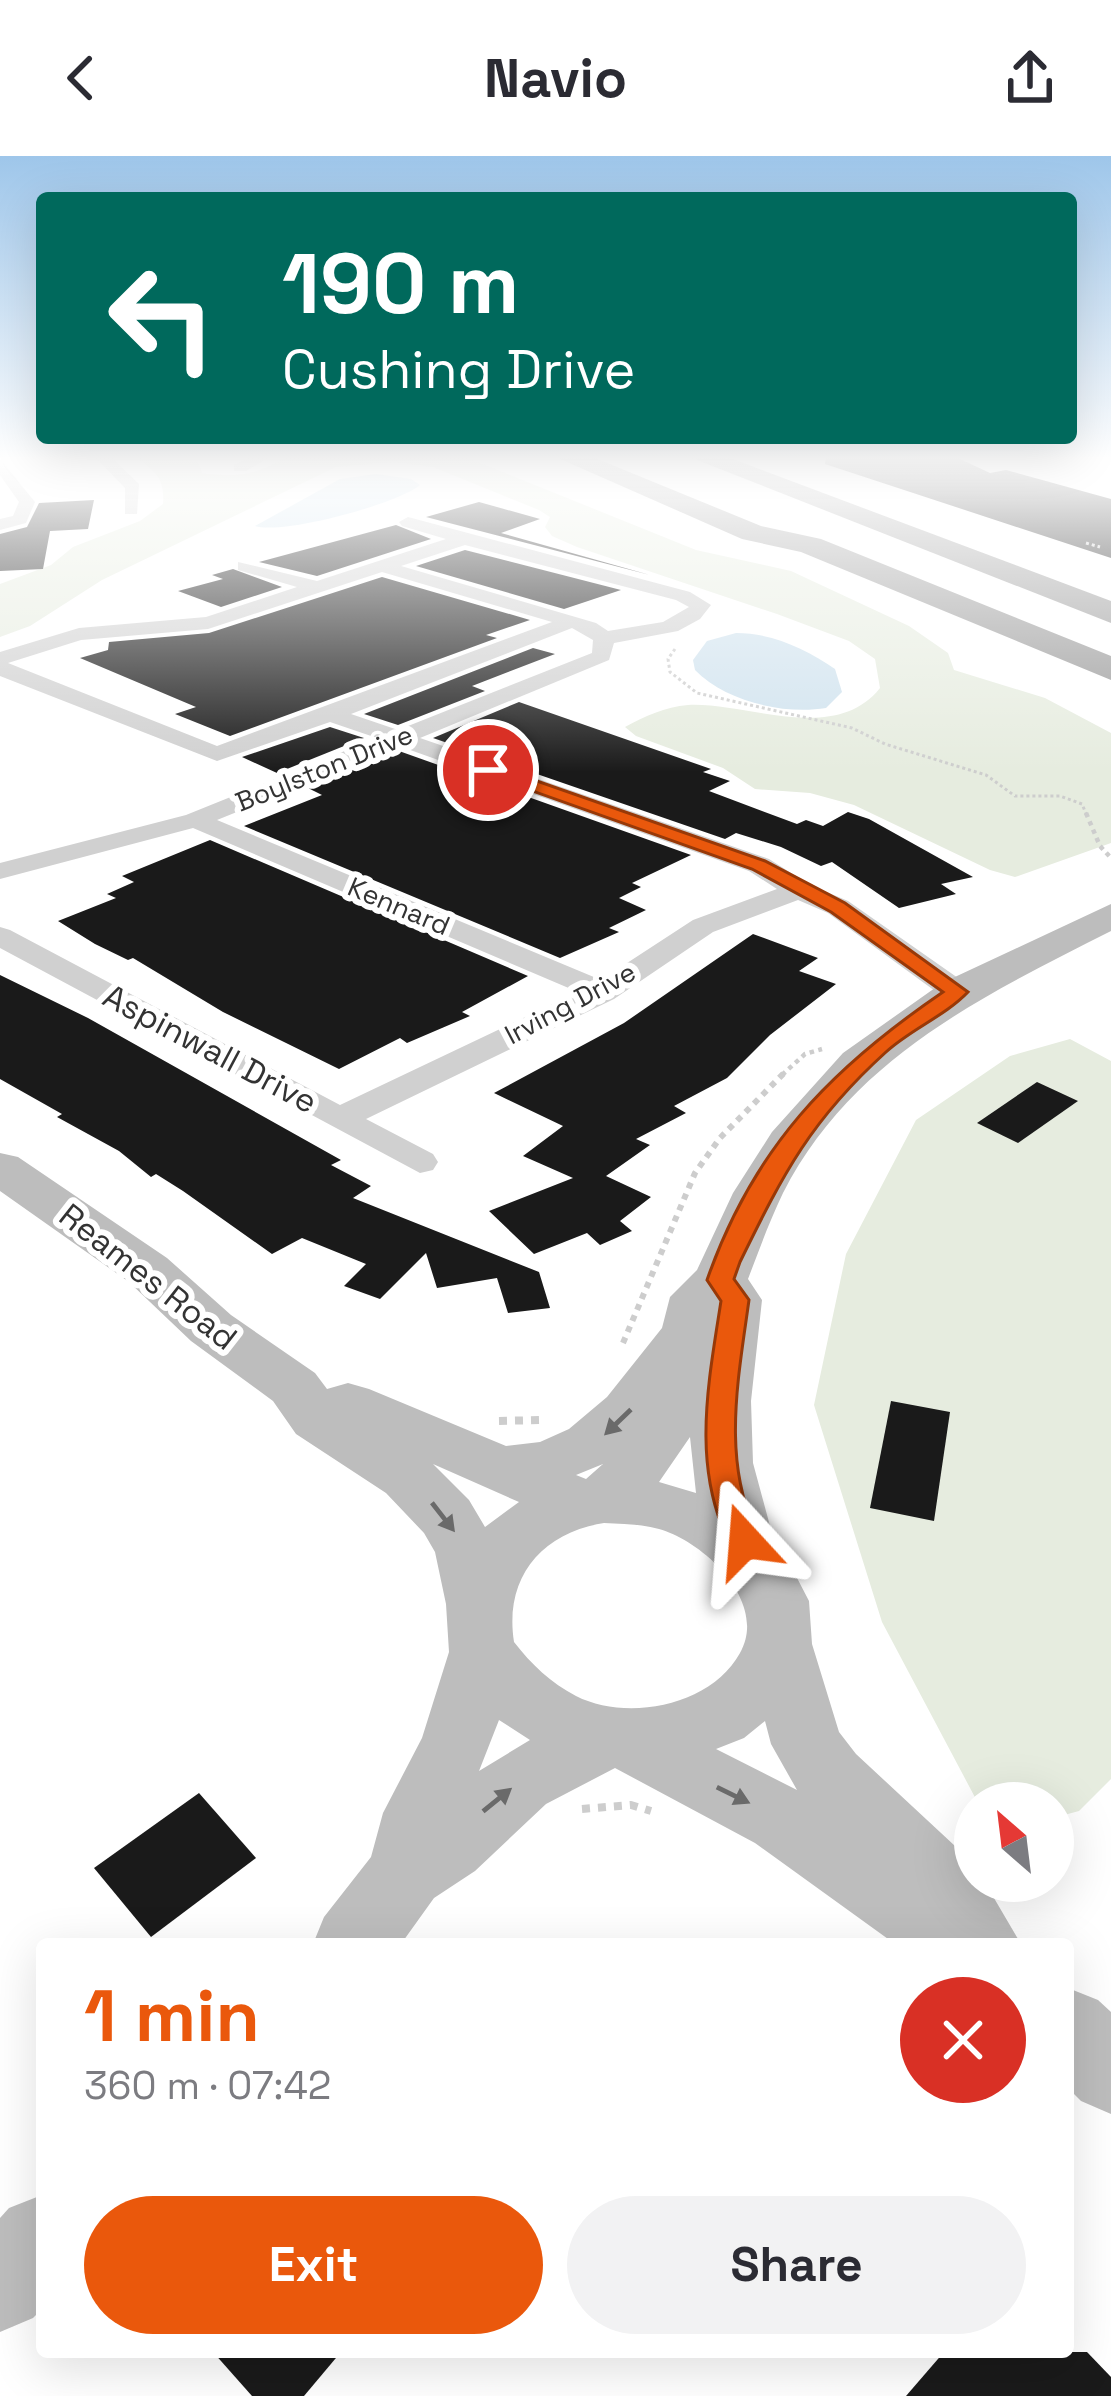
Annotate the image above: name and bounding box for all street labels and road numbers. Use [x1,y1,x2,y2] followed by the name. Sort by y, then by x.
[230,716,418,820] street label: Boylston Drive
[343,869,455,943] street label: Kennard
[498,954,642,1052] street label: Irving Drive
[96,975,324,1123] street label: Aspinwall Drive
[51,1195,245,1359] street label: Reames Road

